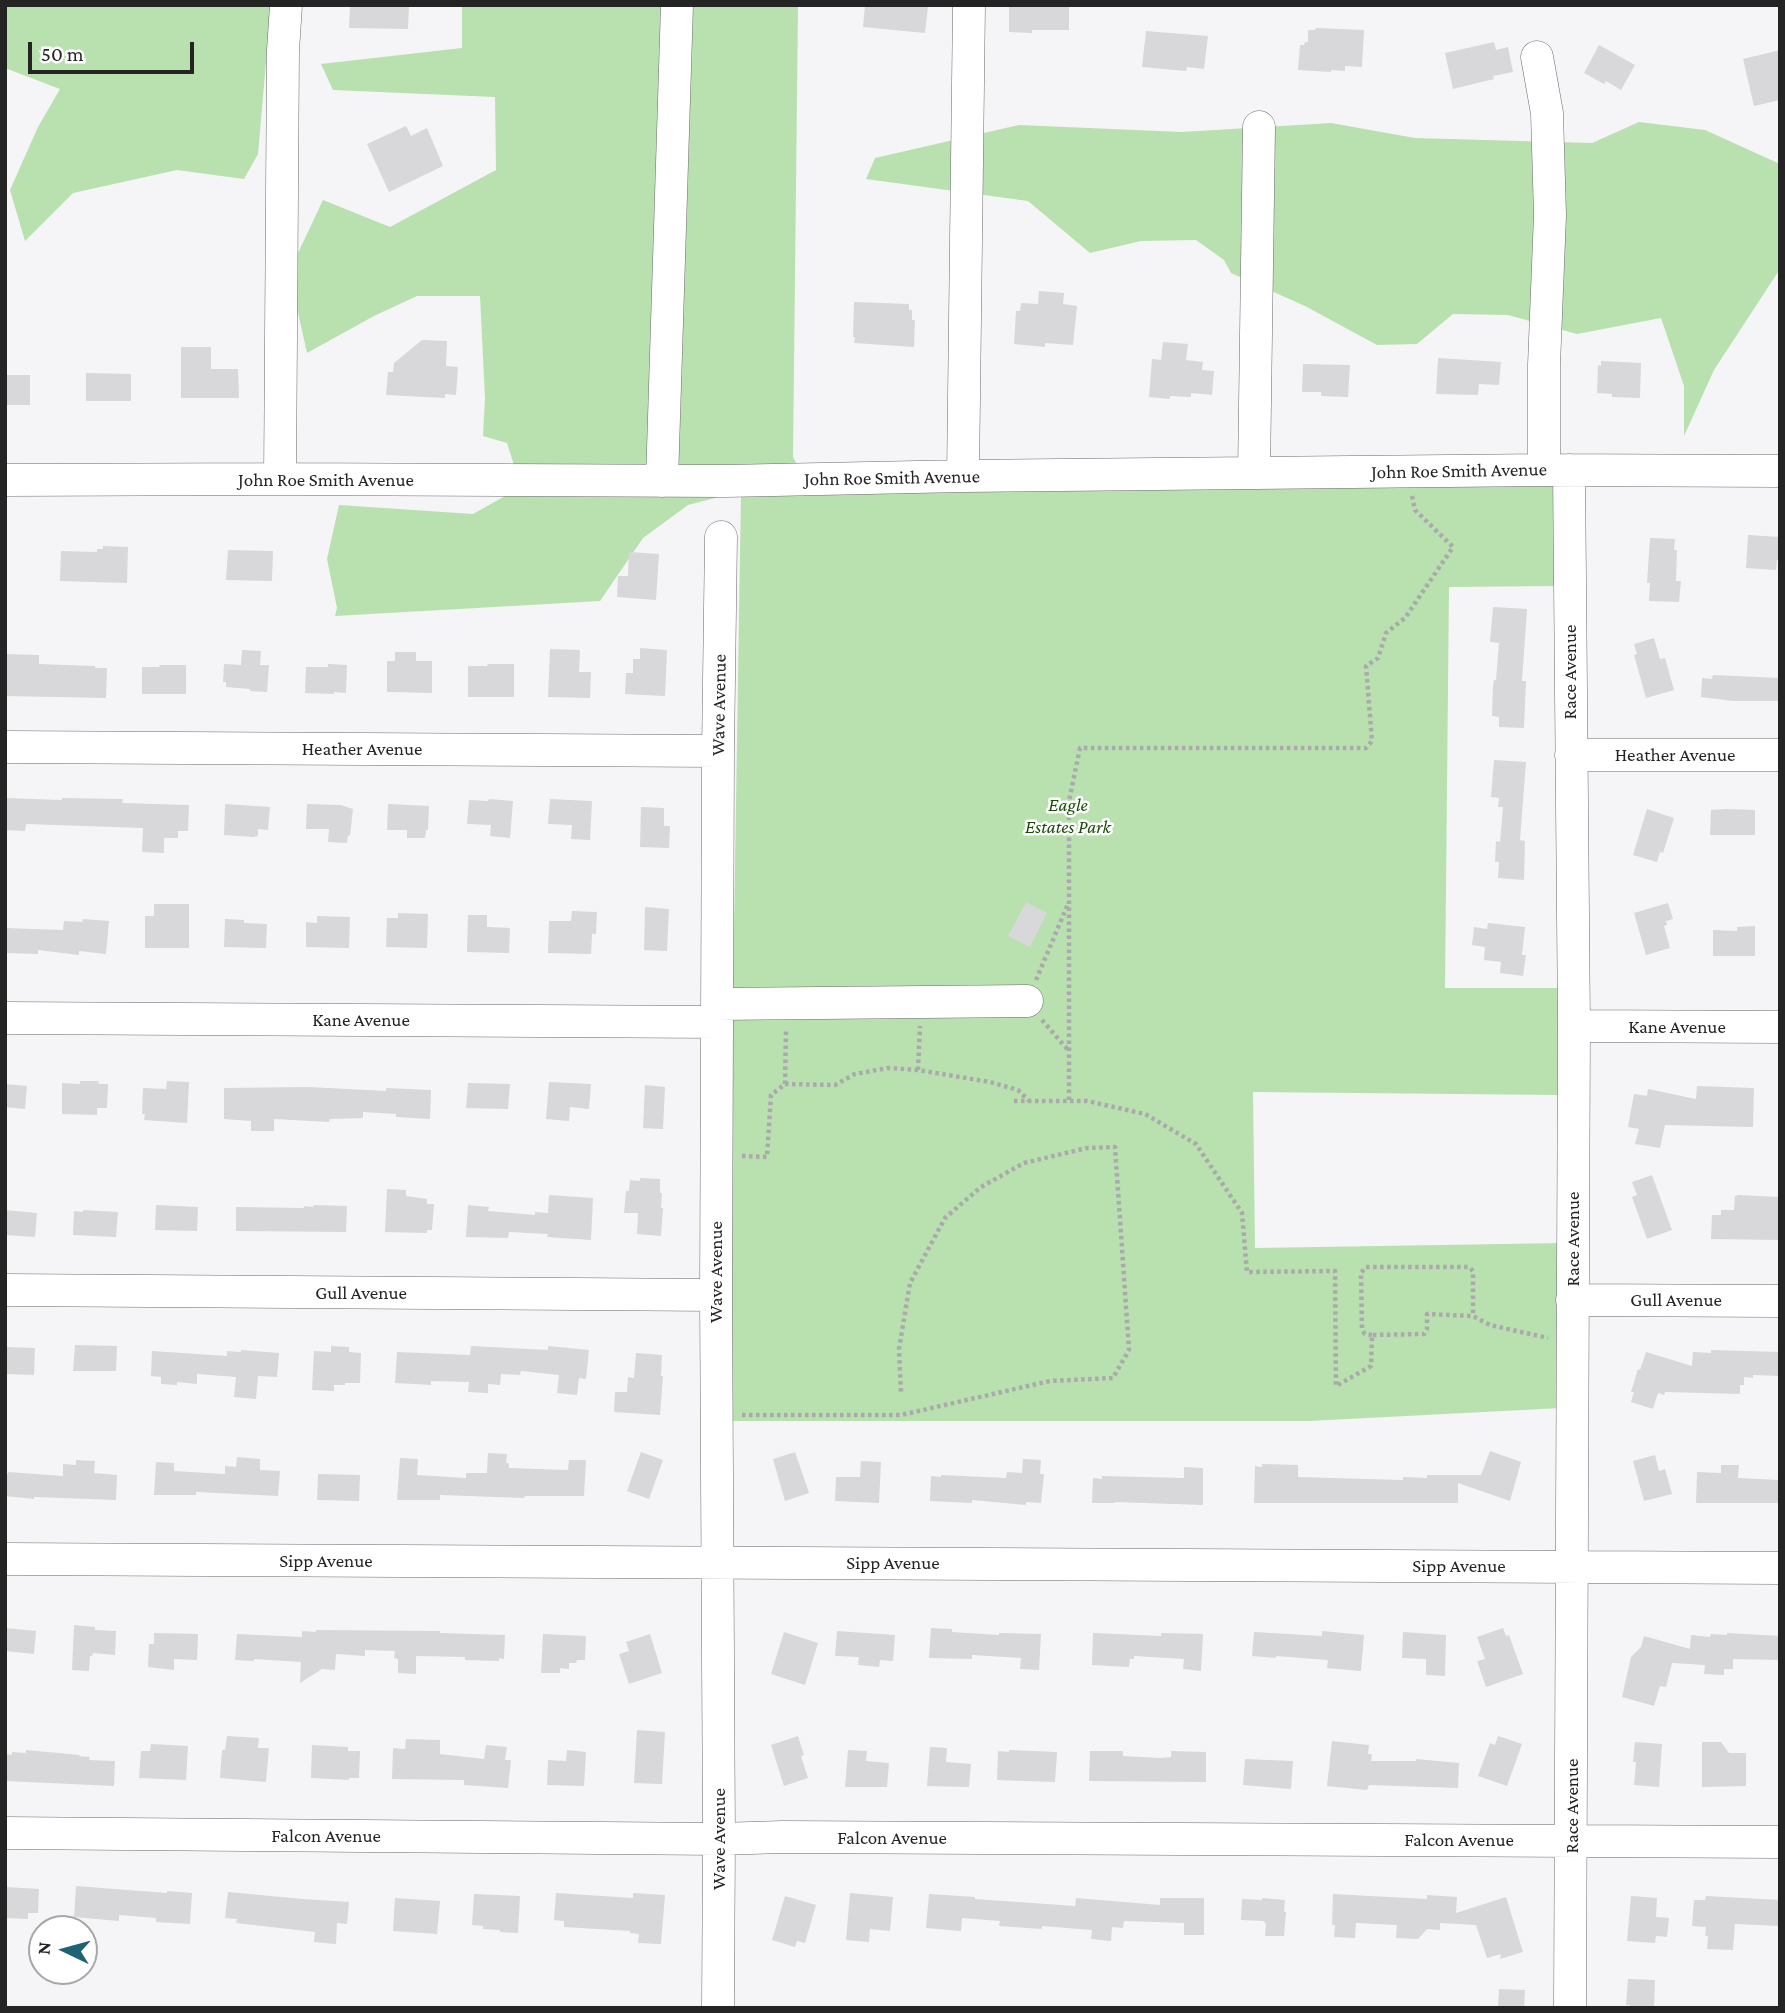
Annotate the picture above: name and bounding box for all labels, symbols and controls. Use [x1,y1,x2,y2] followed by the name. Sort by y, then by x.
[32,28,198,72] scale bar
[41,42,84,66] text: 50 m
[1371,458,1547,484] street label: John Roe Smith Avenue
[804,465,980,491] street label: John Roe Smith Avenue
[238,469,414,491] street label: John Roe Smith Avenue
[1559,625,1581,719] street label: Race Avenue
[707,654,731,756] street label: Wave Avenue
[302,738,422,760] street label: Heather Avenue
[1615,744,1735,766] street label: Heather Avenue
[1025,794,1111,838] park label: Eagle Estates Park
[312,1009,410,1031] street label: Kane Avenue
[1628,1016,1726,1038] street label: Kane Avenue
[1562,1192,1584,1286] street label: Race Avenue
[705,1221,727,1323] street label: Wave Avenue
[315,1282,407,1304] street label: Gull Avenue
[1630,1289,1722,1311] street label: Gull Avenue
[279,1550,373,1572] street label: Sipp Avenue
[846,1552,940,1574] street label: Sipp Avenue
[1412,1555,1506,1577] street label: Sipp Avenue
[1561,1759,1583,1853] street label: Race Avenue
[708,1788,730,1890] street label: Wave Avenue
[271,1825,381,1847] street label: Falcon Avenue
[837,1827,947,1849] street label: Falcon Avenue
[1404,1829,1514,1851] street label: Falcon Avenue
[28,1915,98,1985] north arrow
[33,1941,55,1956] text: N

